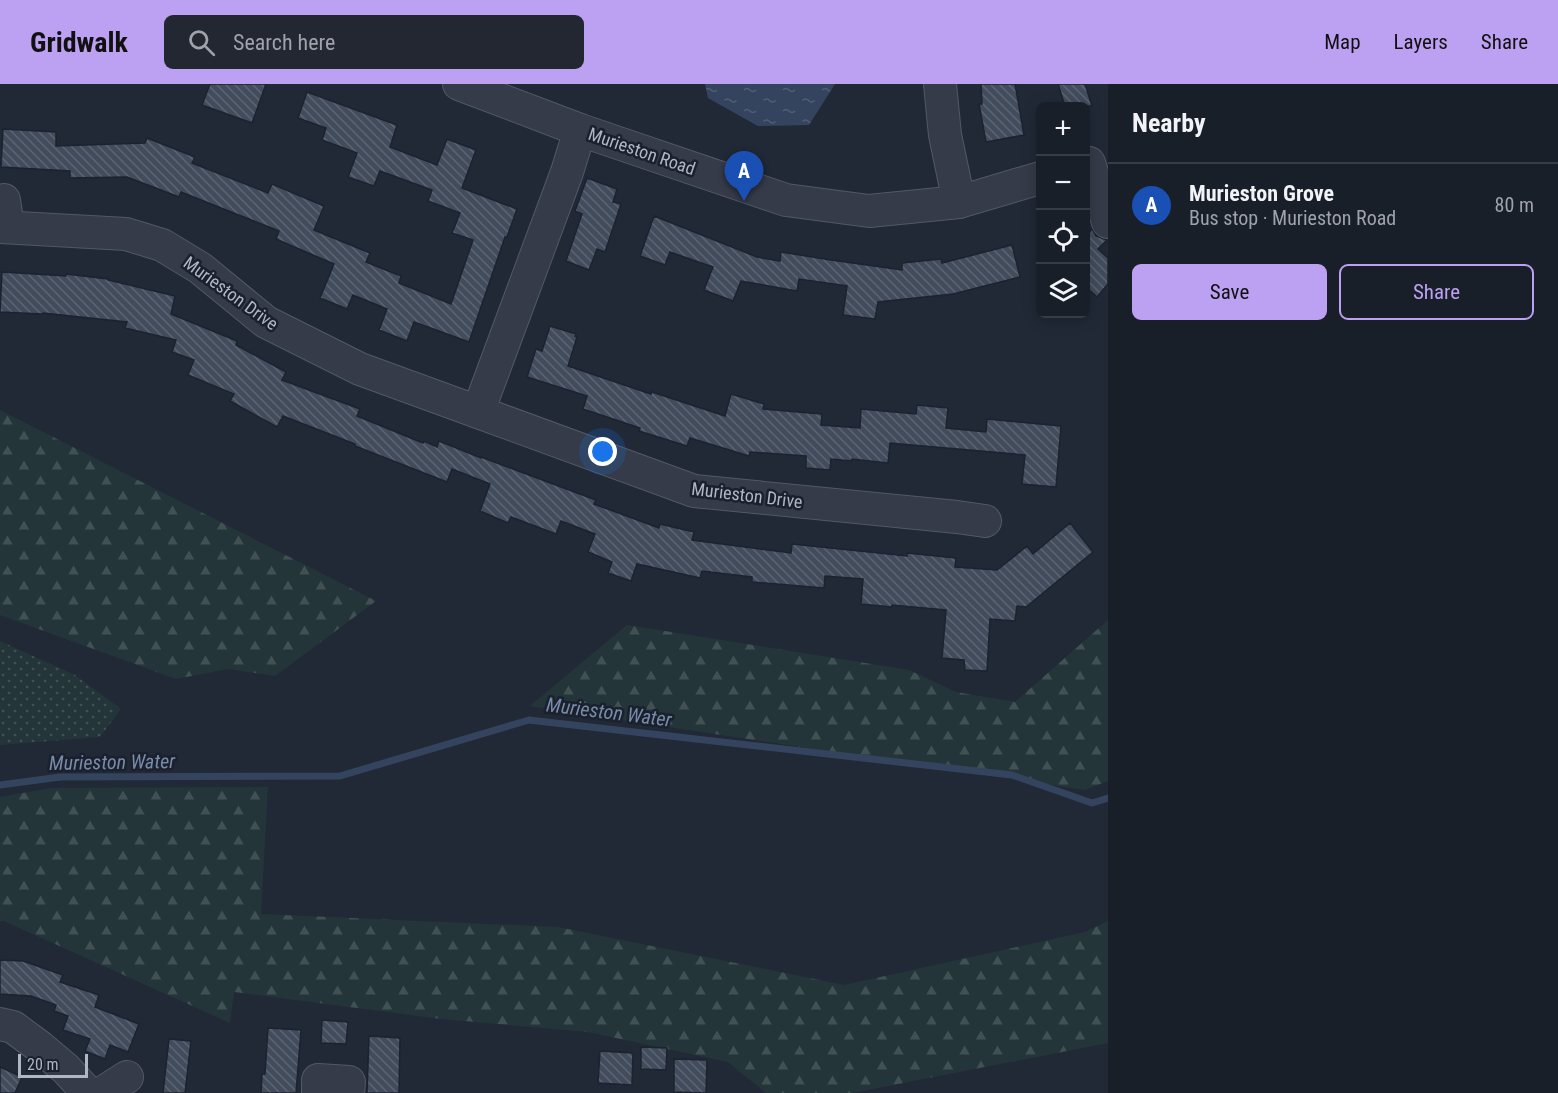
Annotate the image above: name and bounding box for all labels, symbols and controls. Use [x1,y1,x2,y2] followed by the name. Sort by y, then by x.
[164,15,584,69] search box
[30,26,128,59] text: Gridwalk
[185,26,218,59] icon: search
[233,30,335,55] text: Search here
[1324,30,1361,54] text: Map
[1394,30,1448,54] text: Layers
[1481,30,1528,54] text: Share
[1036,102,1090,318] map controls
[1036,102,1090,156] button: +
[1132,108,1206,138] text: Nearby
[586,123,698,179] street label: Murieston Road
[724,152,764,201] pin: A
[1036,156,1090,210] button: −
[1189,181,1334,206] text: Murieston Grove
[1146,193,1157,217] text: A
[1495,193,1534,217] text: 80 m
[1189,206,1396,230] text: Bus stop · Murieston Road
[1036,210,1090,264] button: locate
[180,252,282,334] street label: Murieston Drive
[1036,264,1090,318] button: layers
[1132,264,1327,320] button: Save
[1339,264,1534,320] button: Share
[588,437,617,466] your location
[690,478,804,512] street label: Murieston Drive
[545,692,674,732] water label: Murieston Water
[49,749,176,775] water label: Murieston Water
[18,1051,88,1078] scale bar
[27,1055,59,1074] text: 20 m

